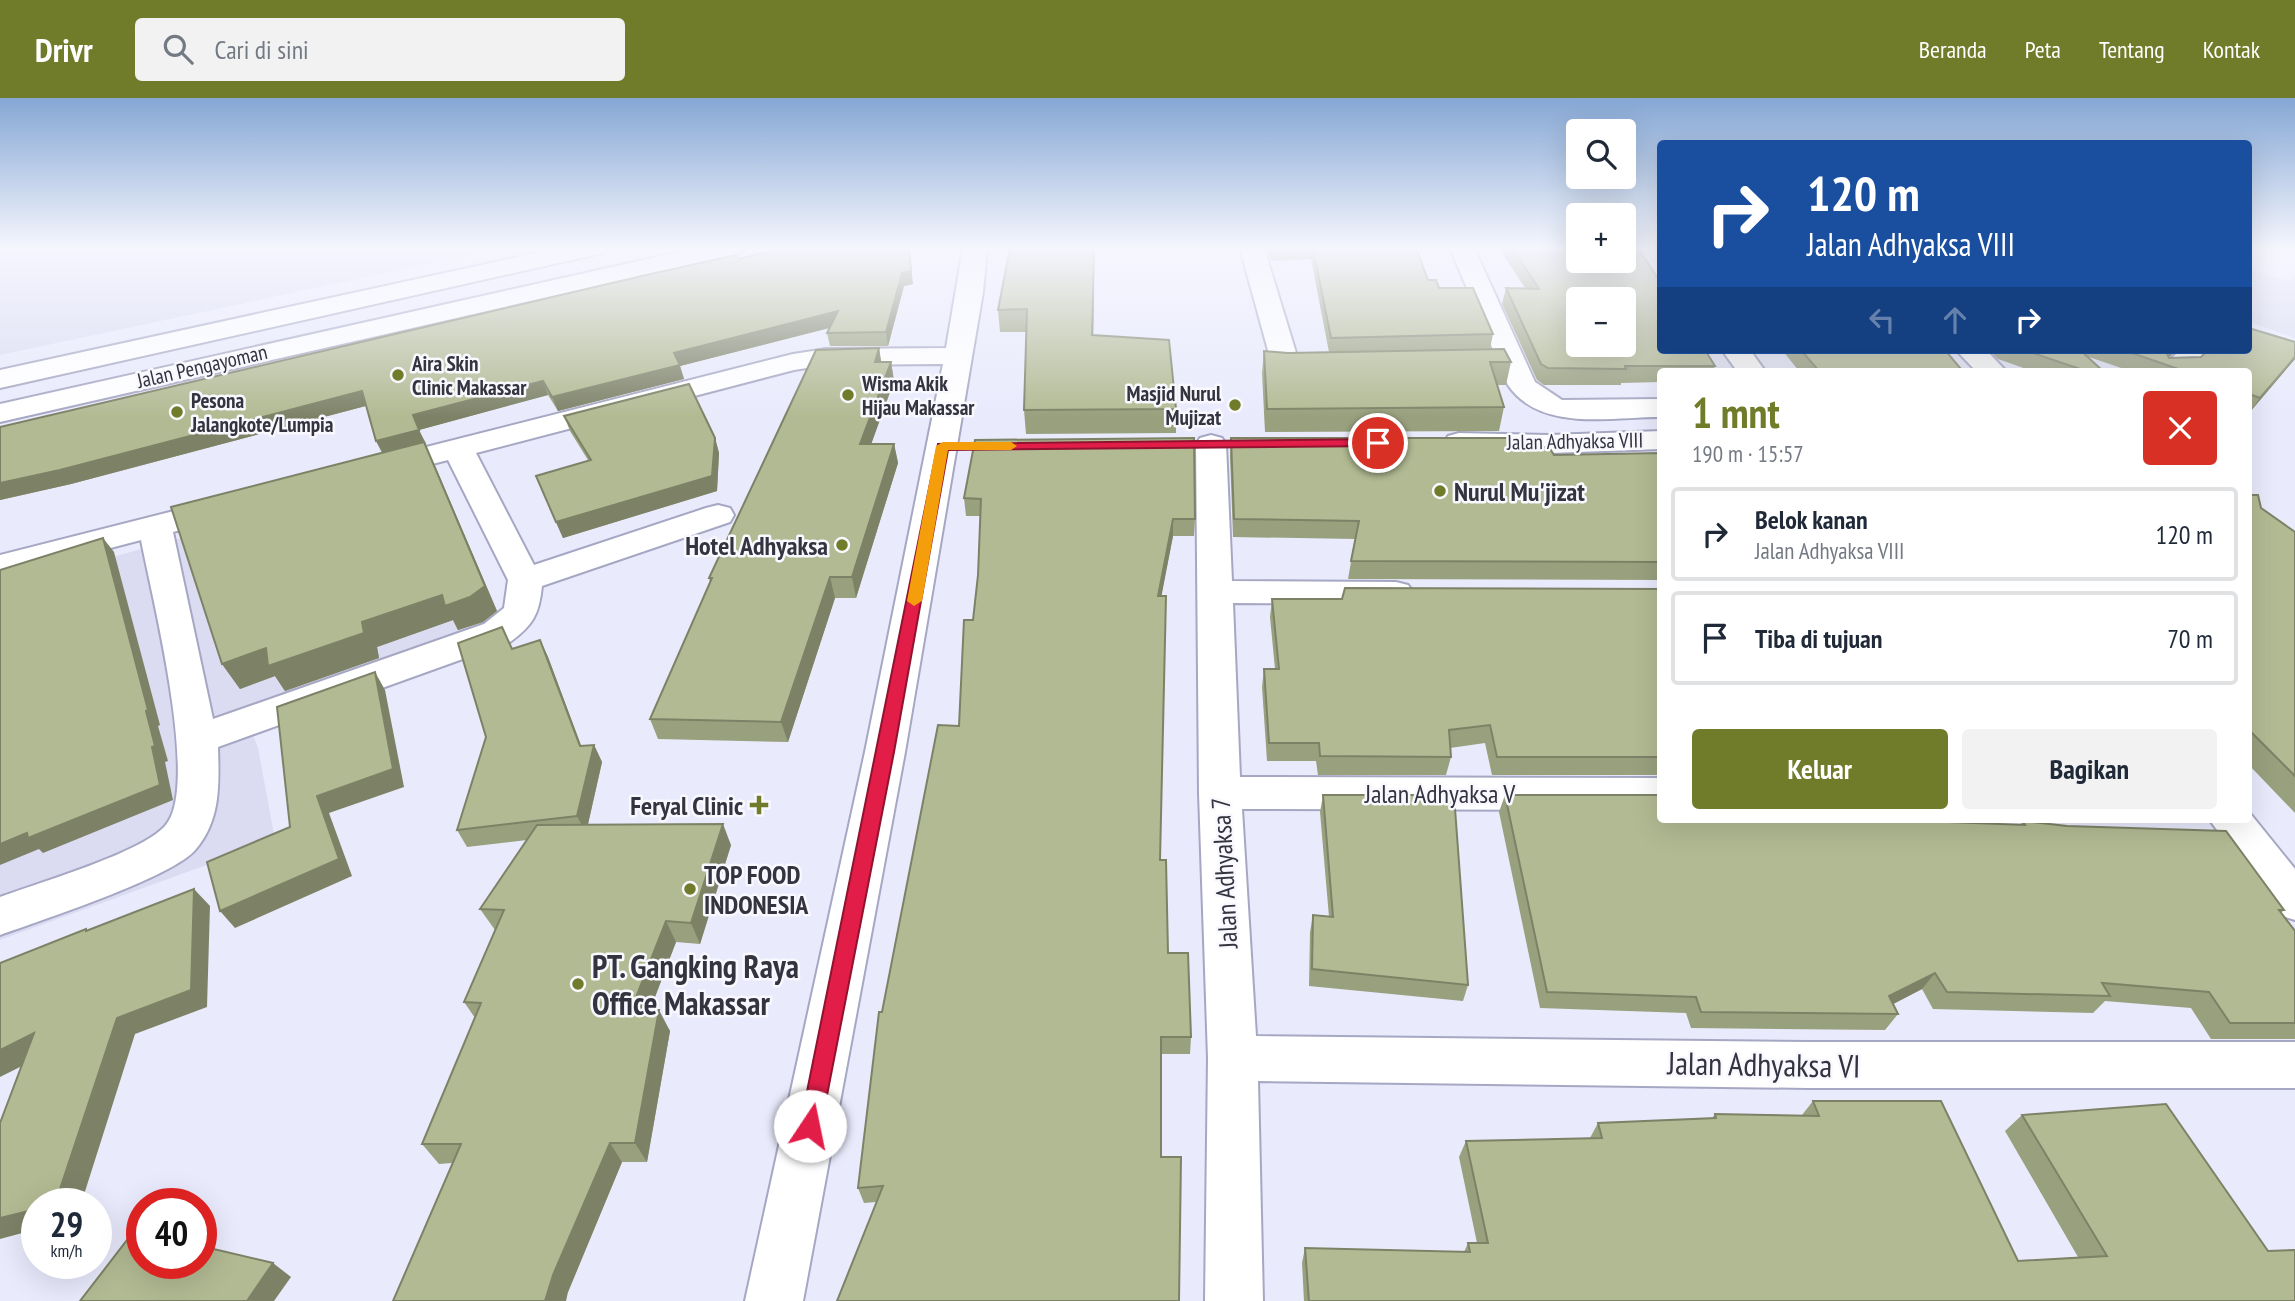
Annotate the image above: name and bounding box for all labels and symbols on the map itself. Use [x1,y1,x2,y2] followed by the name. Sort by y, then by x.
[133,338,270,394] street label: Jalan Pengayoman
[411,350,527,401] place label: Aira Skin Clinic Makassar
[390,367,406,383] marker: Aira Skin Clinic Makassar
[861,370,975,421] place label: Wisma Akik Hijau Makassar
[1127,380,1222,431] place label: Masjid Nurul Mujizat
[190,387,334,438] place label: Pesona Jalangkote/Lumpia
[840,387,856,403] marker: Wisma Akik Hijau Makassar
[1227,397,1243,413] marker: Masjid Nurul Mujizat
[169,404,185,420] marker: Pesona Jalangkote/Lumpia
[1348,413,1408,473] pin
[1506,426,1643,456] street label: Jalan Adhyaksa VIII
[1454,475,1585,508] place label: Nurul Mu'jizat
[1432,483,1448,499] marker: Nurul Mu'jizat
[685,529,828,562] place label: Hotel Adhyaksa
[834,537,850,553] marker: Hotel Adhyaksa
[1364,777,1516,810] street label: Jalan Adhyaksa V
[630,789,743,822] place label: Feryal Clinic
[749,795,769,815] marker: Feryal Clinic
[1204,797,1244,950] street label: Jalan Adhyaksa 7
[704,858,809,921] place label: TOP FOOD INDONESIA
[682,881,698,897] marker: TOP FOOD INDONESIA
[592,945,799,1024] place label: PT. Gangking Raya Office Makassar
[570,976,586,992] marker: PT. Gangking Raya Office Makassar
[1666,1041,1861,1087] street label: Jalan Adhyaksa VI
[773,1089,847,1163] position arrow
[126,1188,217,1279] speed limit sign: 40

